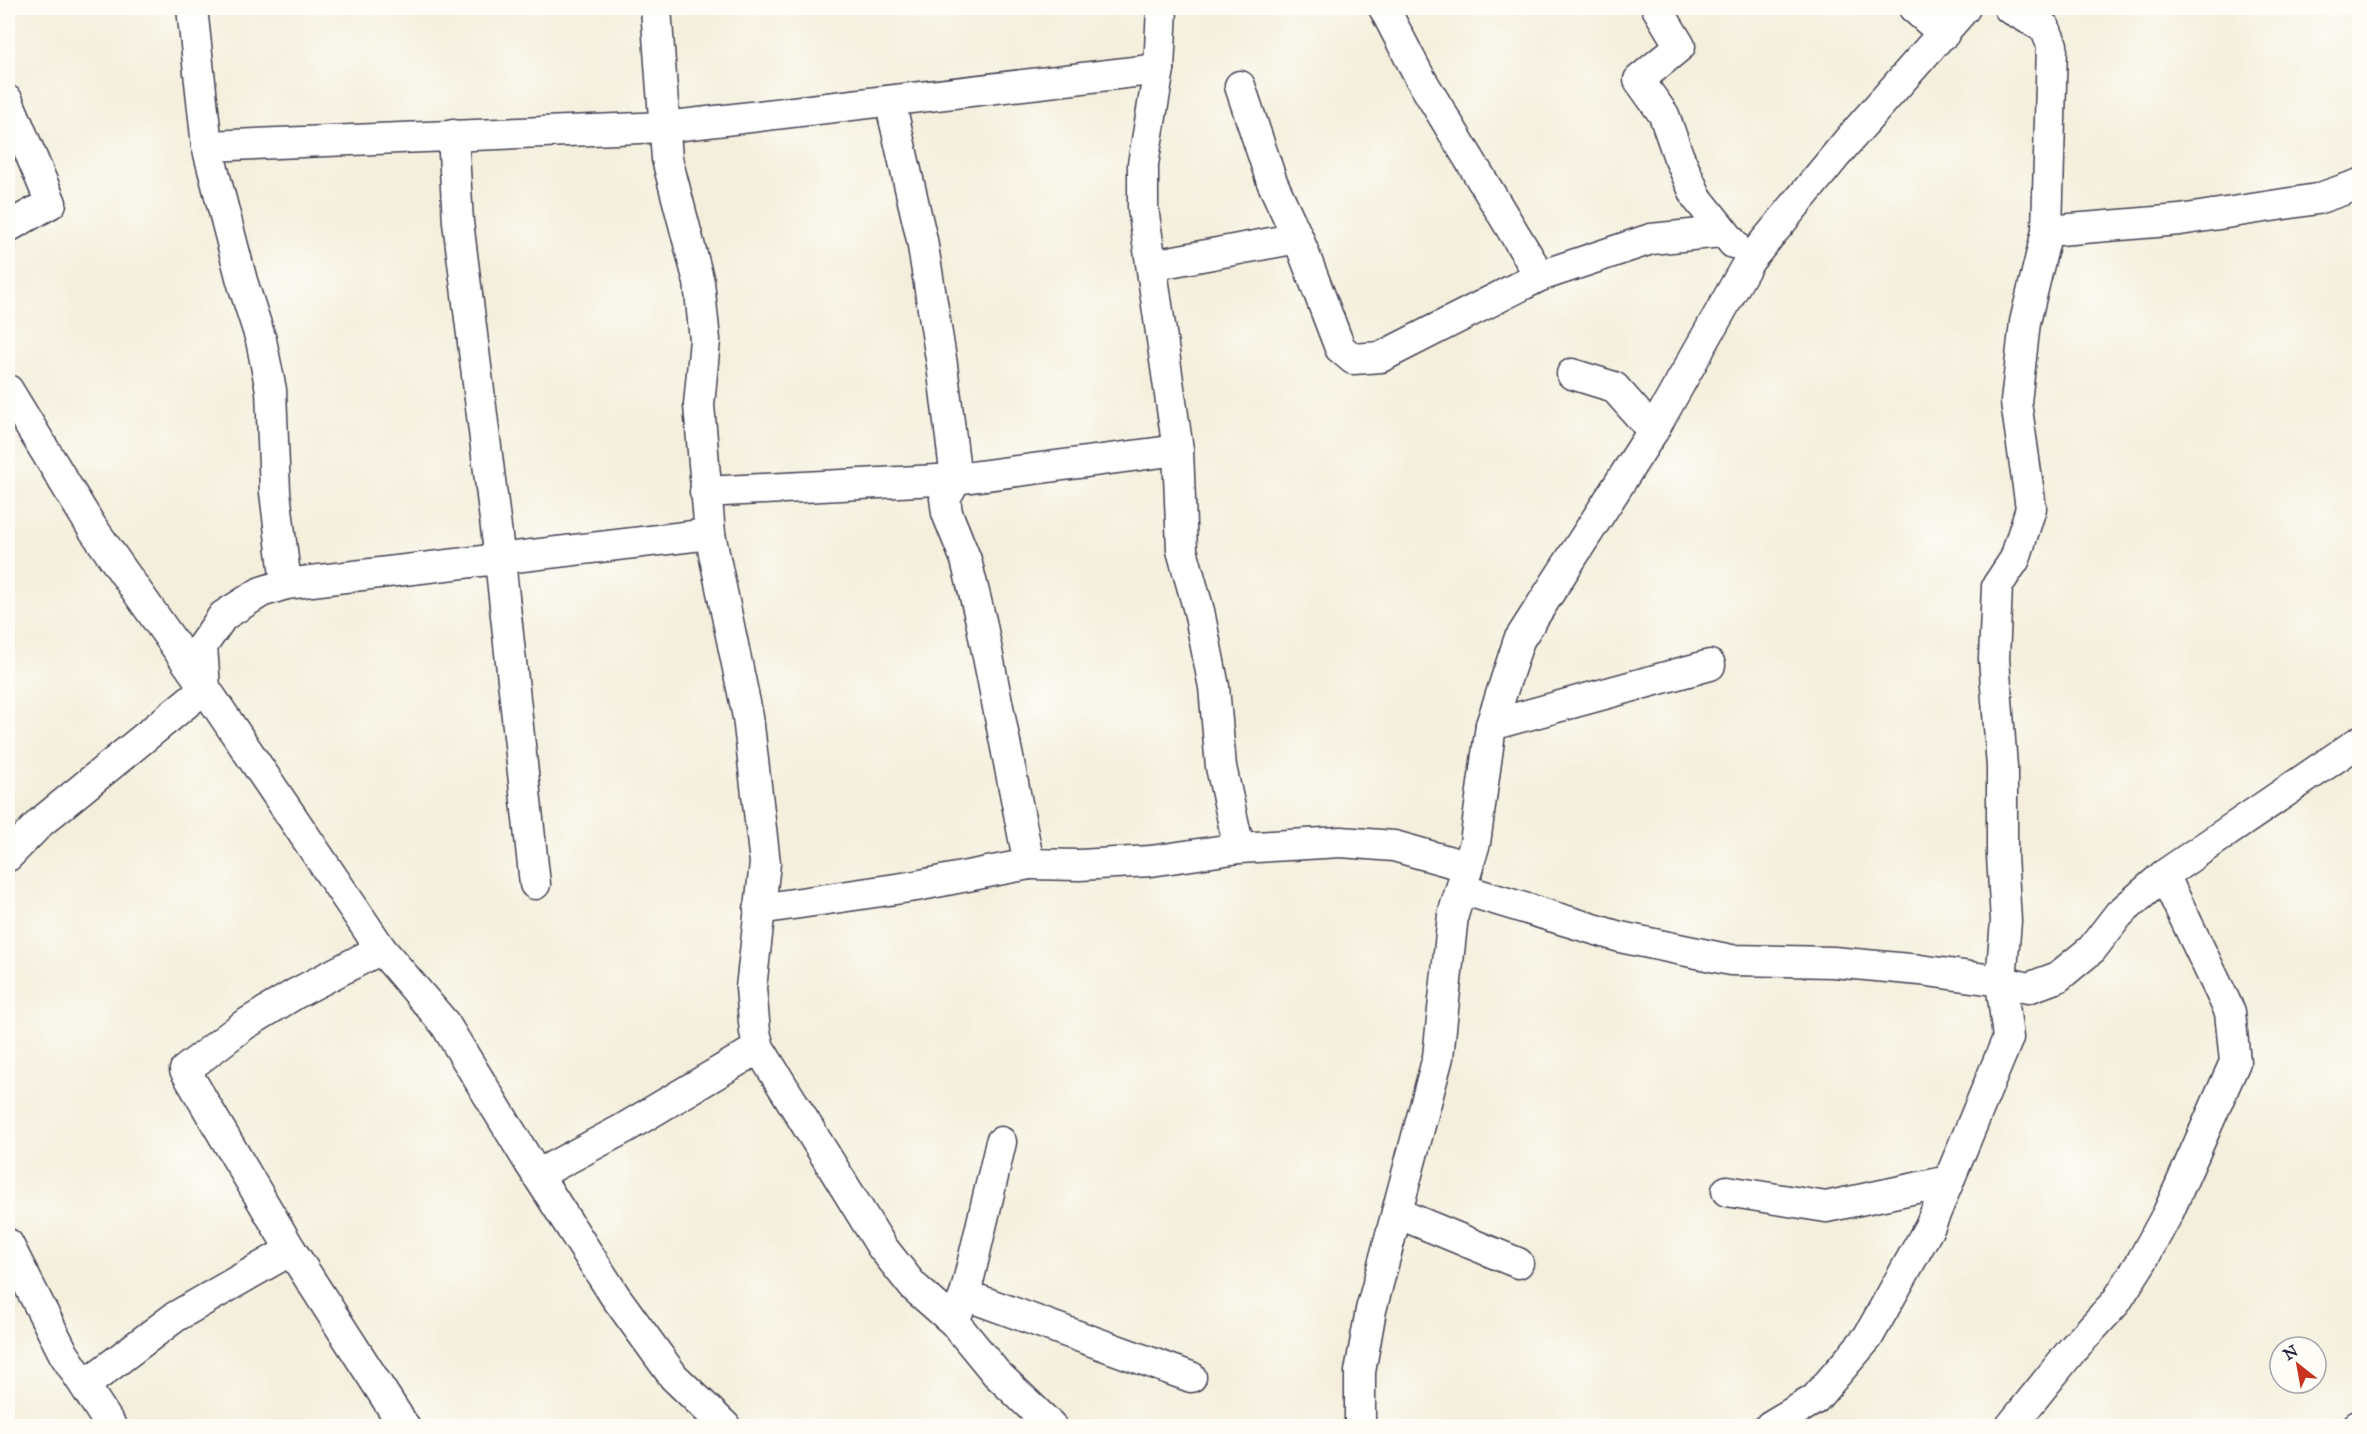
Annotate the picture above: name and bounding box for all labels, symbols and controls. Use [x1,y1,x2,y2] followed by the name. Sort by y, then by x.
[2268,1335,2328,1395] north arrow
[2280,1341,2302,1364] text: N

